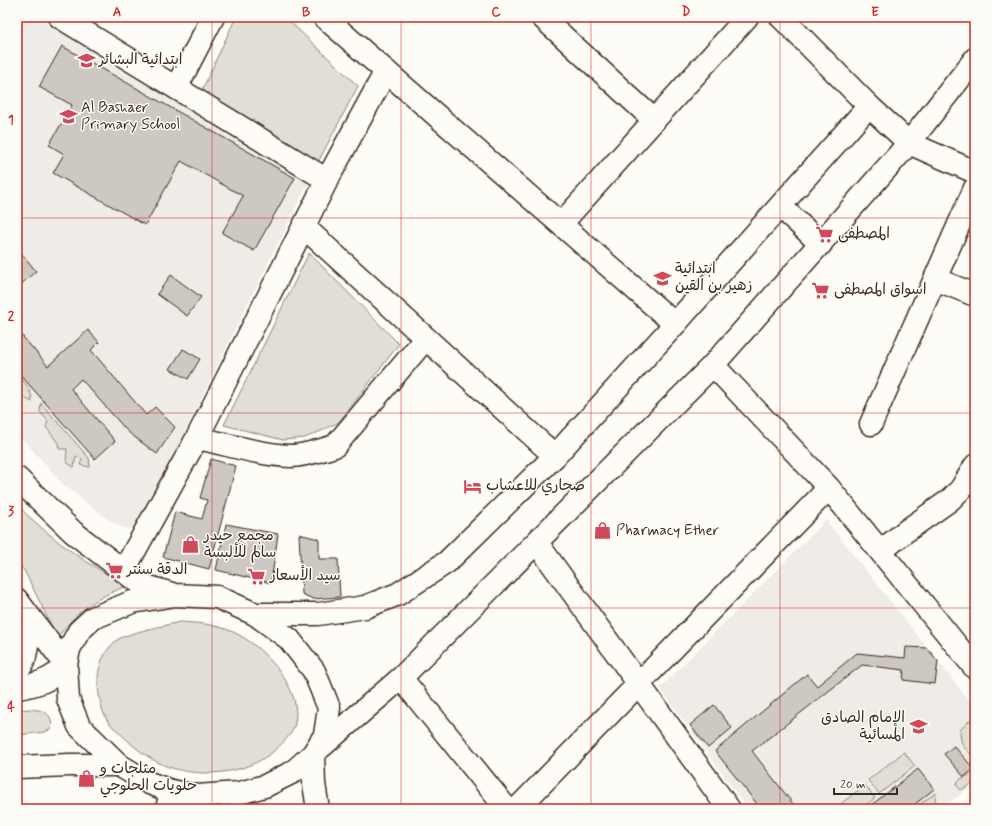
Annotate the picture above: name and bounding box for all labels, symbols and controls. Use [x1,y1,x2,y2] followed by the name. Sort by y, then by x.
[113,4,121,21] text: A
[302,4,311,21] text: B
[491,4,501,21] text: C
[682,4,691,21] text: D
[871,4,879,21] text: E
[76,50,96,70] school or university icon: ابتدائية البشائر
[97,50,183,70] place label: ابتدائية البشائر
[81,98,180,135] place label: Al Bashaer Primary School
[58,107,78,127] school or university icon: Al Bashaer Primary School
[8,112,14,129] text: 1
[815,224,835,244] supermarket icon: المصطفى
[838,224,890,244] place label: المصطفى
[675,259,752,296] place label: ابتدائية زهير بن القين
[652,268,672,288] school or university icon: ابتدائية زهير بن القين
[811,280,831,300] supermarket icon: اسواق المصطفى
[834,280,927,300] place label: اسواق المصطفى
[8,308,15,325] text: 2
[463,476,483,496] hotel icon: صحاري للاعشاب
[486,476,585,496] place label: صحاري للاعشاب
[8,503,14,520] text: 3
[593,521,613,541] shop icon: Pharmacy Ether
[616,521,719,541] place label: Pharmacy Ether
[203,526,276,563] place label: مجمع حيدر سالم للألبسة
[181,535,201,555] shop icon: مجمع حيدر سالم للألبسة
[104,560,124,580] supermarket icon: الدقة سنتر
[125,560,187,580] place label: الدقة سنتر
[269,565,341,586] place label: سيد الأسعار
[247,566,267,586] supermarket icon: سيد الأسعار
[7,699,15,716] text: 4
[821,708,905,745] place label: الإمام الصادق المسائية
[908,717,928,737] school or university icon: الإمام الصادق المسائية
[99,759,197,798] place label: مثلجات و حلويات الحلوجي
[77,768,97,788] shop icon: مثلجات و حلويات الحلوجي
[834,770,897,796] scale bar
[840,777,866,793] text: 20 m

